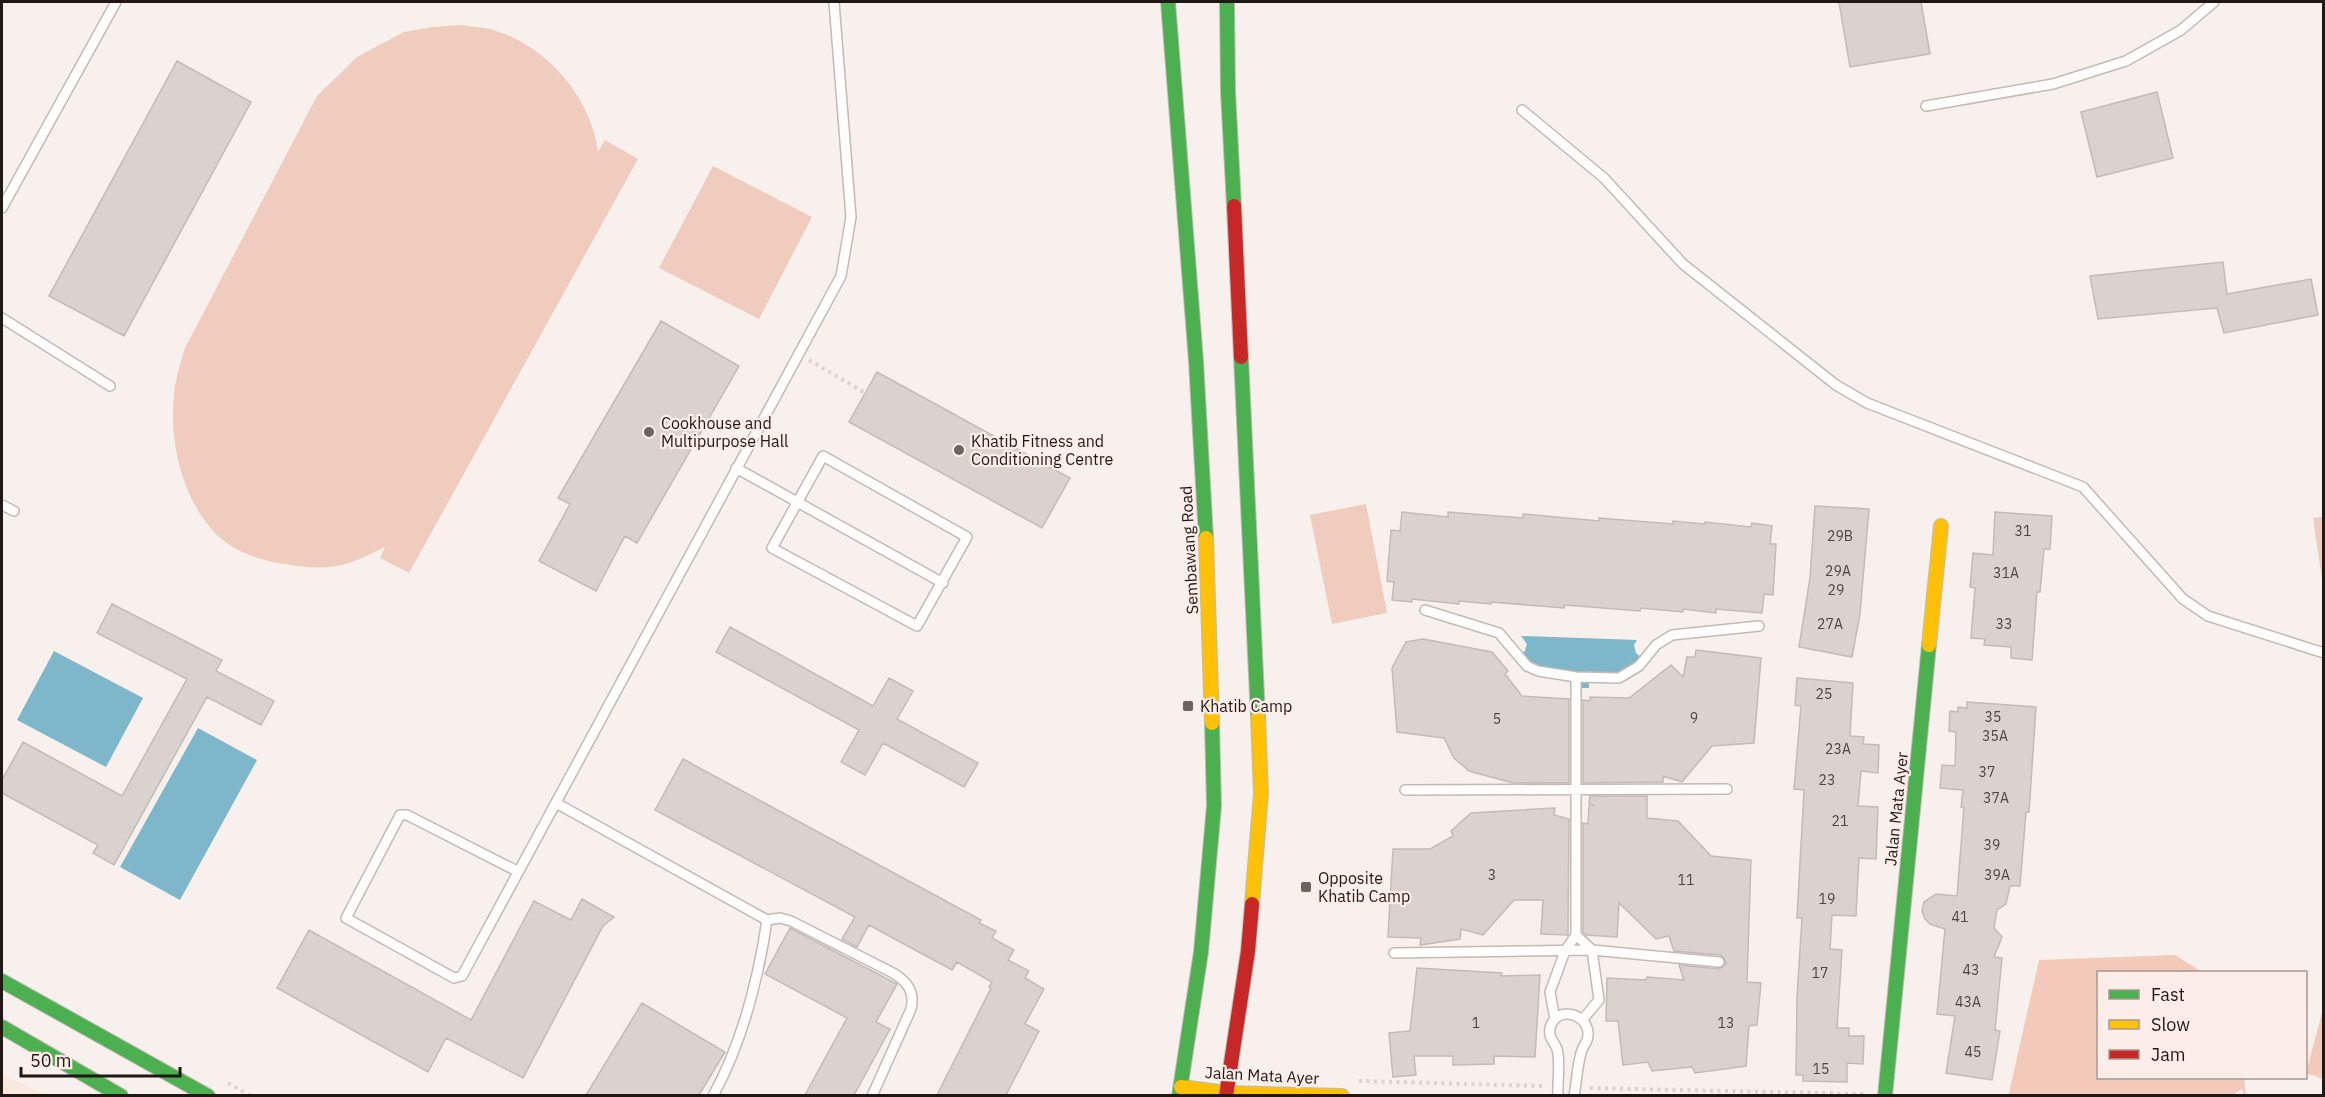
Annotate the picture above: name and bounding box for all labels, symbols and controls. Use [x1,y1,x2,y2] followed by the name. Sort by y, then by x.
[661,413,788,451] place label: Cookhouse and Multipurpose Hall
[642,425,656,439] marker: Cookhouse and Multipurpose Hall
[971,431,1113,469] place label: Khatib Fitness and Conditioning Centre
[952,443,966,457] marker: Khatib Fitness and Conditioning Centre
[1176,485,1202,615] street label: Sembawang Road
[2015,522,2031,540] house number: 31
[1827,527,1853,545] house number: 29B
[1825,562,1851,580] house number: 29A
[1993,564,2019,582] house number: 31A
[1828,581,1844,599] house number: 29
[1817,615,1843,633] house number: 27A
[1996,615,2012,633] house number: 33
[1816,685,1832,703] house number: 25
[1200,696,1292,716] place label: Khatib Camp
[1181,699,1195,713] marker: Khatib Camp
[1985,708,2001,726] house number: 35
[1690,709,1698,727] house number: 9
[1493,710,1501,728] house number: 5
[1982,727,2008,745] house number: 35A
[1825,740,1851,758] house number: 23A
[1880,751,1912,867] street label: Jalan Mata Ayer
[1979,763,1995,781] house number: 37
[1819,771,1835,789] house number: 23
[1983,789,2009,807] house number: 37A
[1832,812,1848,830] house number: 21
[1984,836,2000,854] house number: 39
[1488,866,1496,884] house number: 3
[1984,866,2010,884] house number: 39A
[1318,868,1410,906] place label: Opposite Khatib Camp
[1678,871,1694,889] house number: 11
[1299,880,1313,894] marker: Opposite Khatib Camp
[1819,890,1835,908] house number: 19
[1952,908,1968,926] house number: 41
[1963,961,1979,979] house number: 43
[1812,964,1828,982] house number: 17
[2097,971,2307,1079] legend
[2151,983,2185,1006] text: Fast
[1955,993,1981,1011] house number: 43A
[2151,1013,2190,1036] text: Slow
[1472,1014,1480,1032] house number: 1
[1718,1014,1734,1032] house number: 13
[21,1040,180,1078] scale bar
[1965,1043,1981,1061] house number: 45
[2151,1043,2186,1066] text: Jam
[30,1049,72,1072] text: 50 m
[1813,1060,1829,1078] house number: 15
[1204,1062,1320,1088] street label: Jalan Mata Ayer

